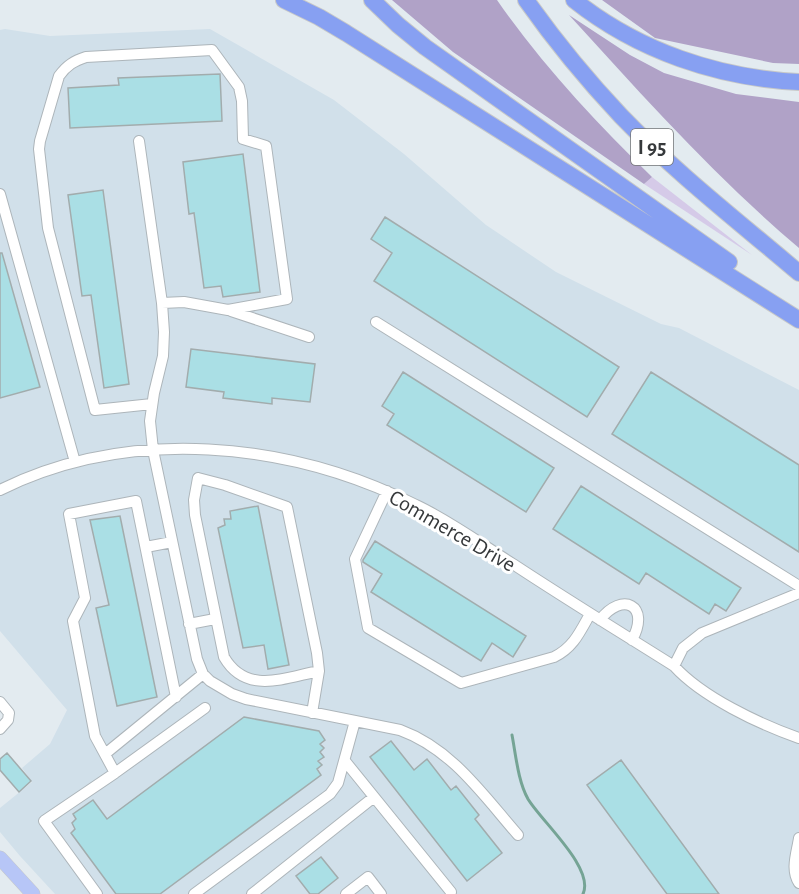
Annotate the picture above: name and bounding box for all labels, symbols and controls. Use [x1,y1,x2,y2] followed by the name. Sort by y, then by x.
[631,129,673,165] road number: I 95
[386,486,519,576] street label: Commerce Drive

